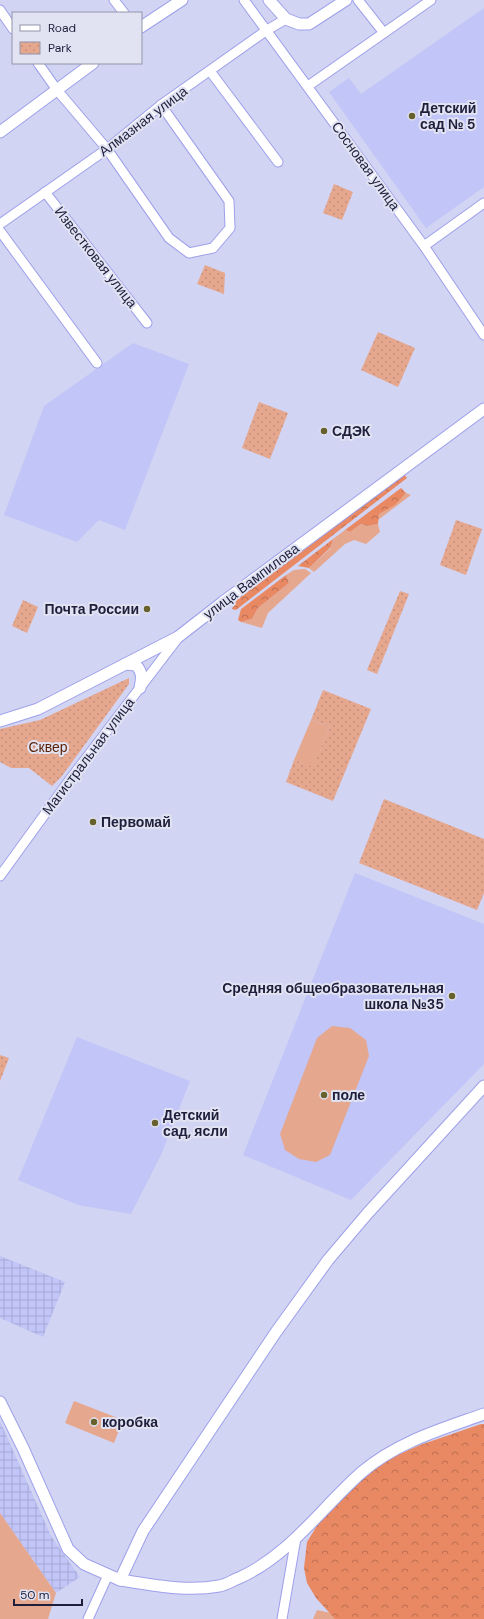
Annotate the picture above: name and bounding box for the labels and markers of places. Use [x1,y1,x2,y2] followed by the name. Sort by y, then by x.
[420,99,476,133] place label: Детский сад № 5
[407,111,417,121] marker: Детский сад № 5
[332,422,371,440] place label: СДЭК
[319,426,329,436] marker: СДЭК
[45,600,139,618] place label: Почта России
[142,604,152,614] marker: Почта России
[101,813,171,831] place label: Первомай
[88,817,98,827] marker: Первомай
[222,979,444,1013] place label: Средняя общеобразовательная школа №35
[447,991,457,1001] marker: Средняя общеобразовательная школа №35
[332,1086,365,1104] place label: поле
[319,1090,329,1100] marker: поле
[163,1106,228,1140] place label: Детский сад, ясли
[150,1118,160,1128] marker: Детский сад, ясли
[102,1413,158,1431] place label: коробка
[89,1417,99,1427] marker: коробка

